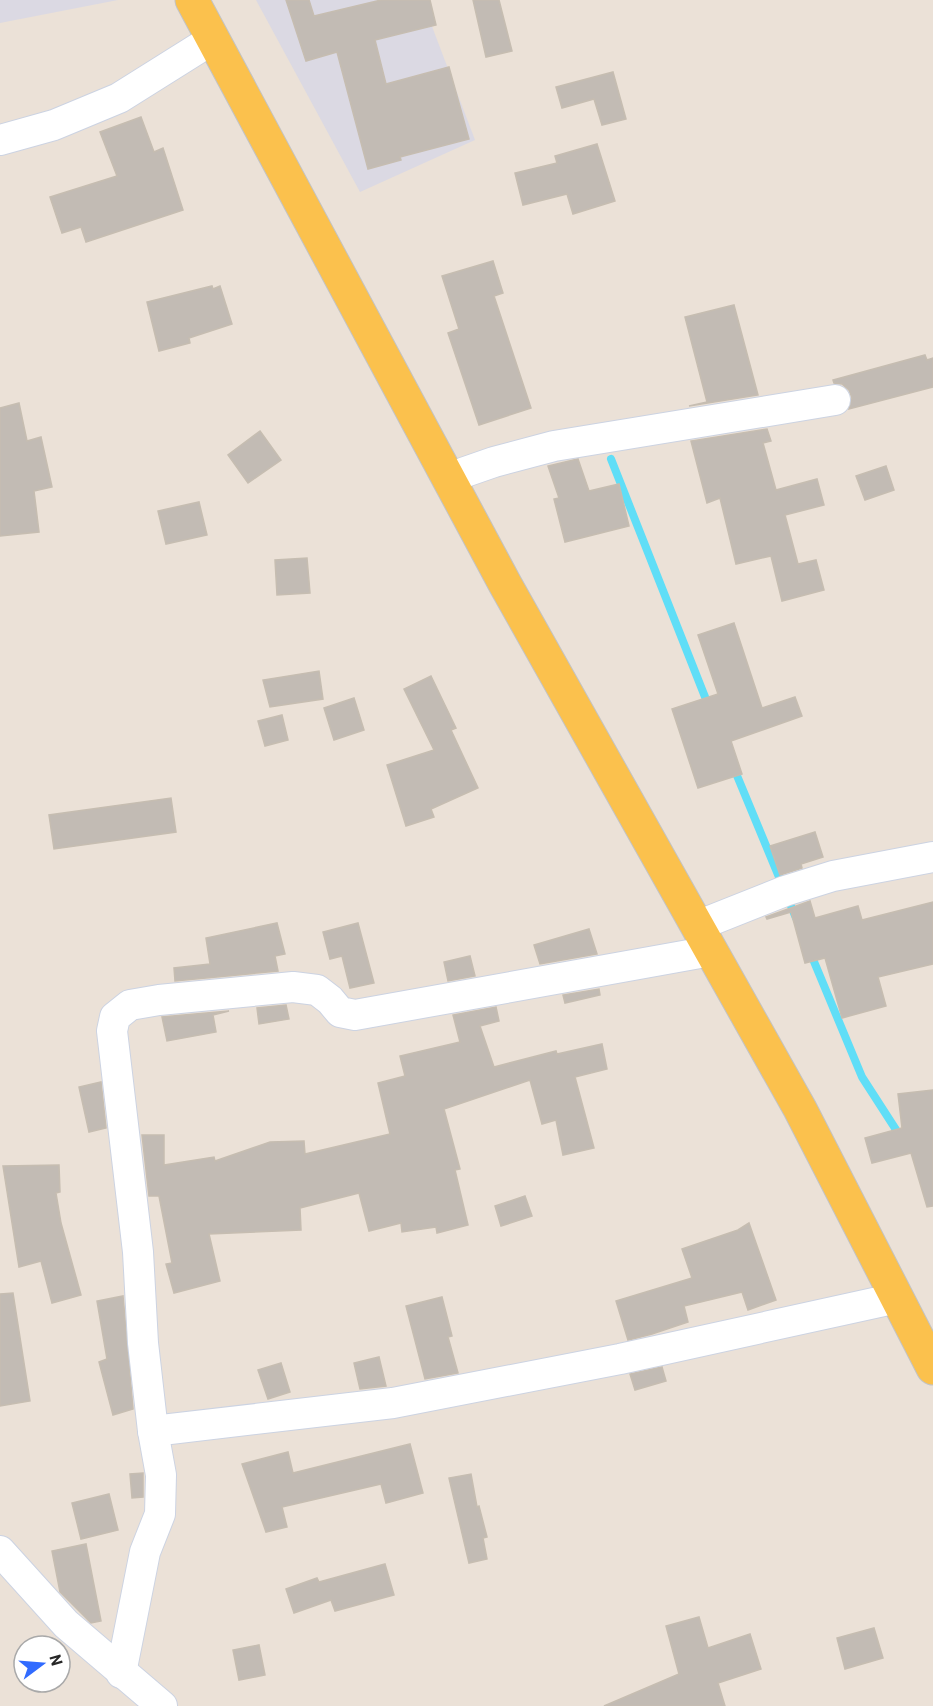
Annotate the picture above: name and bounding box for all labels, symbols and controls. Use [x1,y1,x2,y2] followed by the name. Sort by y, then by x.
[12,1634,72,1694] north arrow
[46,1652,67,1667] text: N

